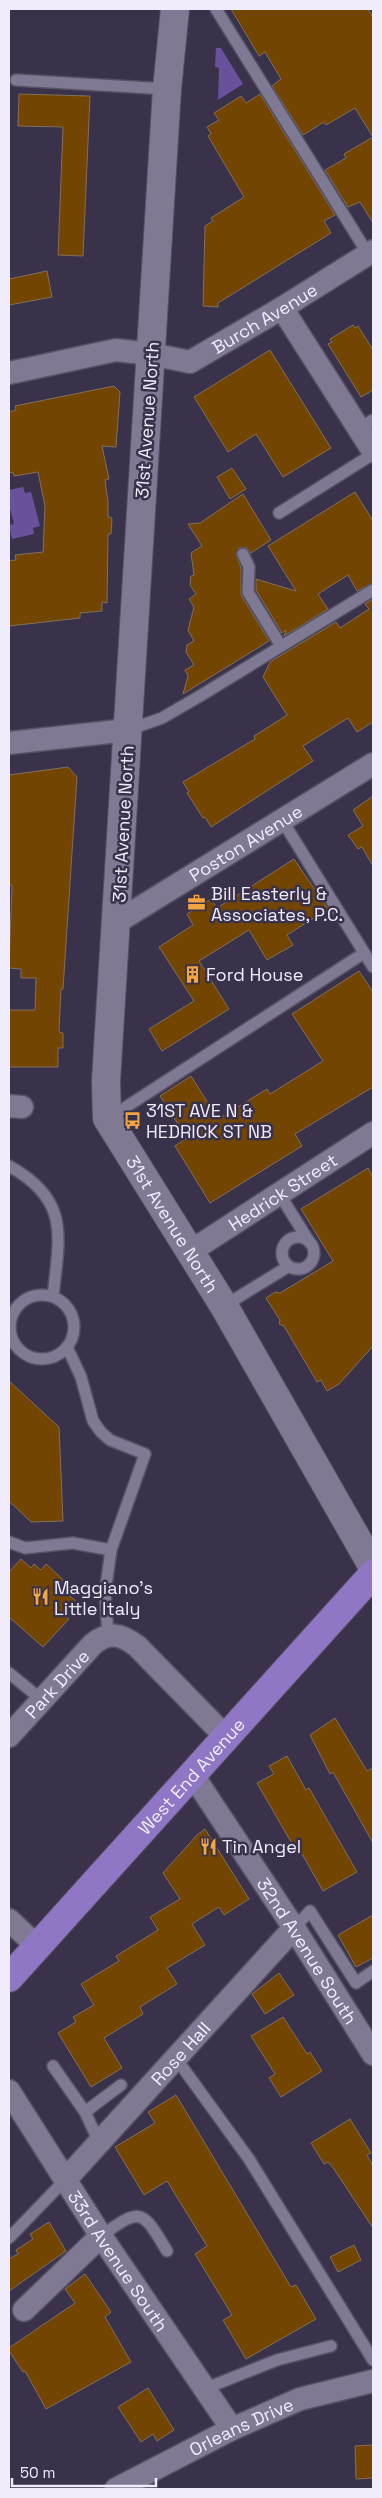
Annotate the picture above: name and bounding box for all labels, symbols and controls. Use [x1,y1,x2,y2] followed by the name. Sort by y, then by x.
[207,277,322,358] street label: Burch Avenue
[130,341,164,499] street label: 31st Avenue North
[107,745,139,903] street label: 31st Avenue North
[185,799,306,886] street label: Poston Avenue
[211,882,343,926] place label: Bill Easterly & Associates, P.C.
[187,893,207,913] office icon: Bill Easterly & Associates, P.C.
[206,963,304,986] place label: Ford House
[182,964,202,984] building icon: Ford House
[146,1099,272,1143] place label: 31ST AVE N & HEDRICK ST NB
[122,1110,142,1130] bus stop icon: 31ST AVE N & HEDRICK ST NB
[224,1148,341,1235] street label: Hedrick Street
[122,1151,224,1297] street label: 31st Avenue North
[54,1576,153,1620] place label: Maggiano's Little Italy
[30,1587,50,1607] restaurant icon: Maggiano's Little Italy
[20,1644,94,1723] street label: Park Drive
[133,1713,250,1839] street label: West End Avenue
[222,1835,301,1858] place label: Tin Angel
[198,1836,218,1856] restaurant icon: Tin Angel
[252,1873,363,2028] street label: 32nd Avenue South
[145,2016,215,2090] street label: Rose Hall
[63,2186,174,2336] street label: 33rd Avenue South
[185,2392,297,2461] street label: Orleans Drive
[12,2456,156,2488] scale bar
[20,2463,55,2482] text: 50 m

